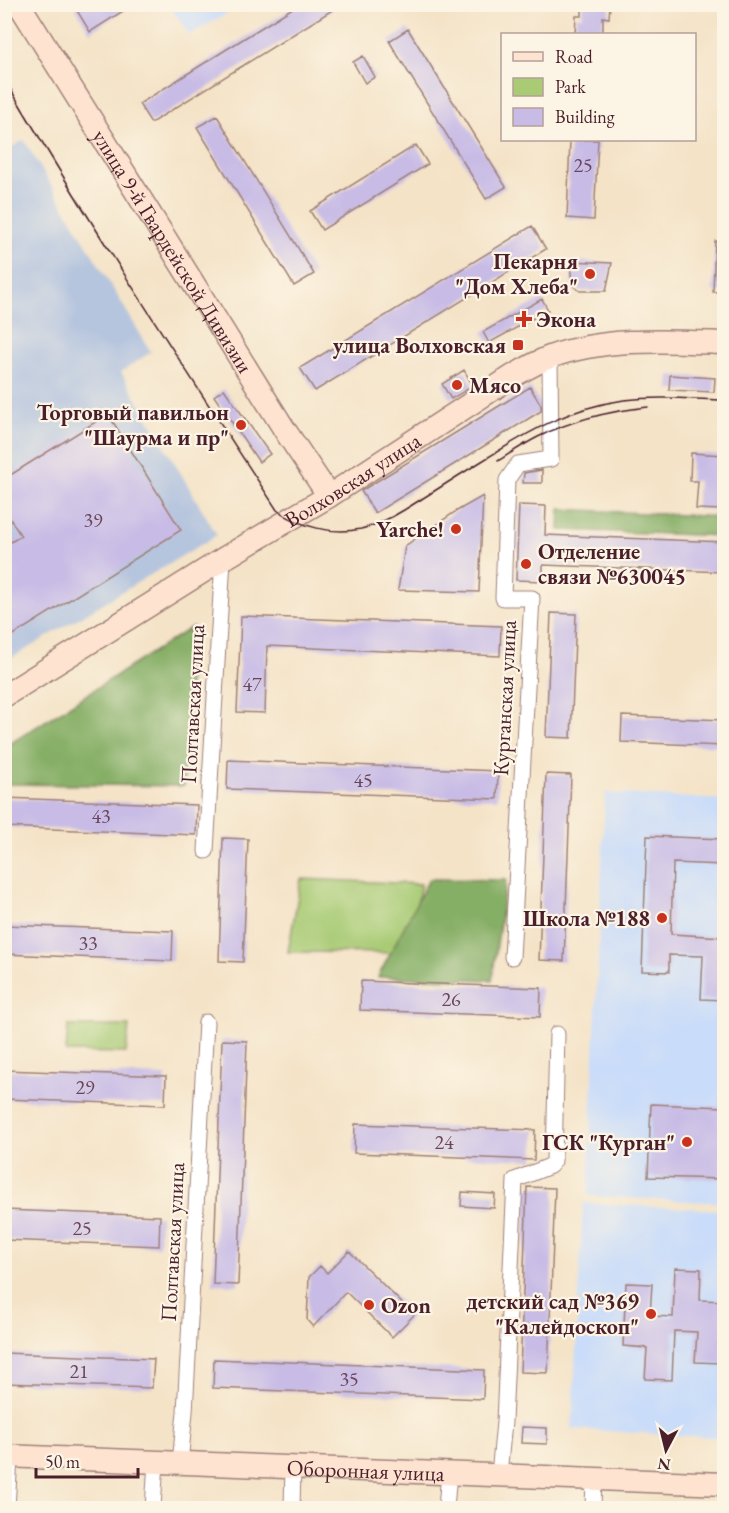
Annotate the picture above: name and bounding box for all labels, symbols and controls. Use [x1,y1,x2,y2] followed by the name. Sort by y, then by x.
[501,33,696,141] legend
[555,45,594,68] text: Road
[555,75,586,98] text: Park
[555,105,615,128] text: Building
[86,124,260,379] street label: улица 9-й Гвардейской Дивизии
[573,152,593,178] house number: 25
[455,247,578,301] place label: Пекарня "Дом Хлеба"
[583,267,597,281] marker: Пекарня "Дом Хлеба"
[536,305,596,334] place label: Экона
[517,312,531,326] marker: Экона
[333,331,506,360] place label: улица Волховская
[511,338,525,352] marker: улица Волховская
[469,371,521,400] place label: Мясо
[450,378,464,392] marker: Мясо
[36,398,229,452] place label: Торговый павильон "Шаурма и пр"
[234,418,248,432] marker: Торговый павильон "Шаурма и пр"
[279,426,427,534] street label: Волховская улица
[83,507,103,533] house number: 39
[376,515,444,544] place label: Yarche!
[449,522,463,536] marker: Yarche!
[538,537,686,591] place label: Отделение связи №630045
[519,557,533,571] marker: Отделение связи №630045
[486,619,523,777] street label: Курганская улица
[174,623,211,784] street label: Полтавская улица
[242,671,262,697] house number: 47
[353,767,373,793] house number: 45
[91,803,111,829] house number: 43
[523,904,650,933] place label: Школа №188
[655,911,669,925] marker: Школа №188
[78,930,98,956] house number: 33
[441,986,461,1012] house number: 26
[75,1074,95,1100] house number: 29
[542,1128,675,1157] place label: ГСК "Курган"
[434,1129,454,1155] house number: 24
[680,1135,694,1149] marker: ГСК "Курган"
[154,1161,191,1322] street label: Полтавская улица
[72,1215,92,1241] house number: 25
[466,1287,639,1341] place label: детский сад №369 "Калейдоскоп"
[381,1291,431,1320] place label: Ozon
[362,1298,376,1312] marker: Ozon
[644,1307,658,1321] marker: детский сад №369 "Калейдоскоп"
[69,1358,89,1384] house number: 21
[339,1366,359,1392] house number: 35
[636,1420,696,1480] north arrow
[36,1441,138,1479] scale bar
[45,1450,80,1473] text: 50 m
[286,1453,445,1488] street label: Оборонная улица
[656,1453,672,1476] text: N

